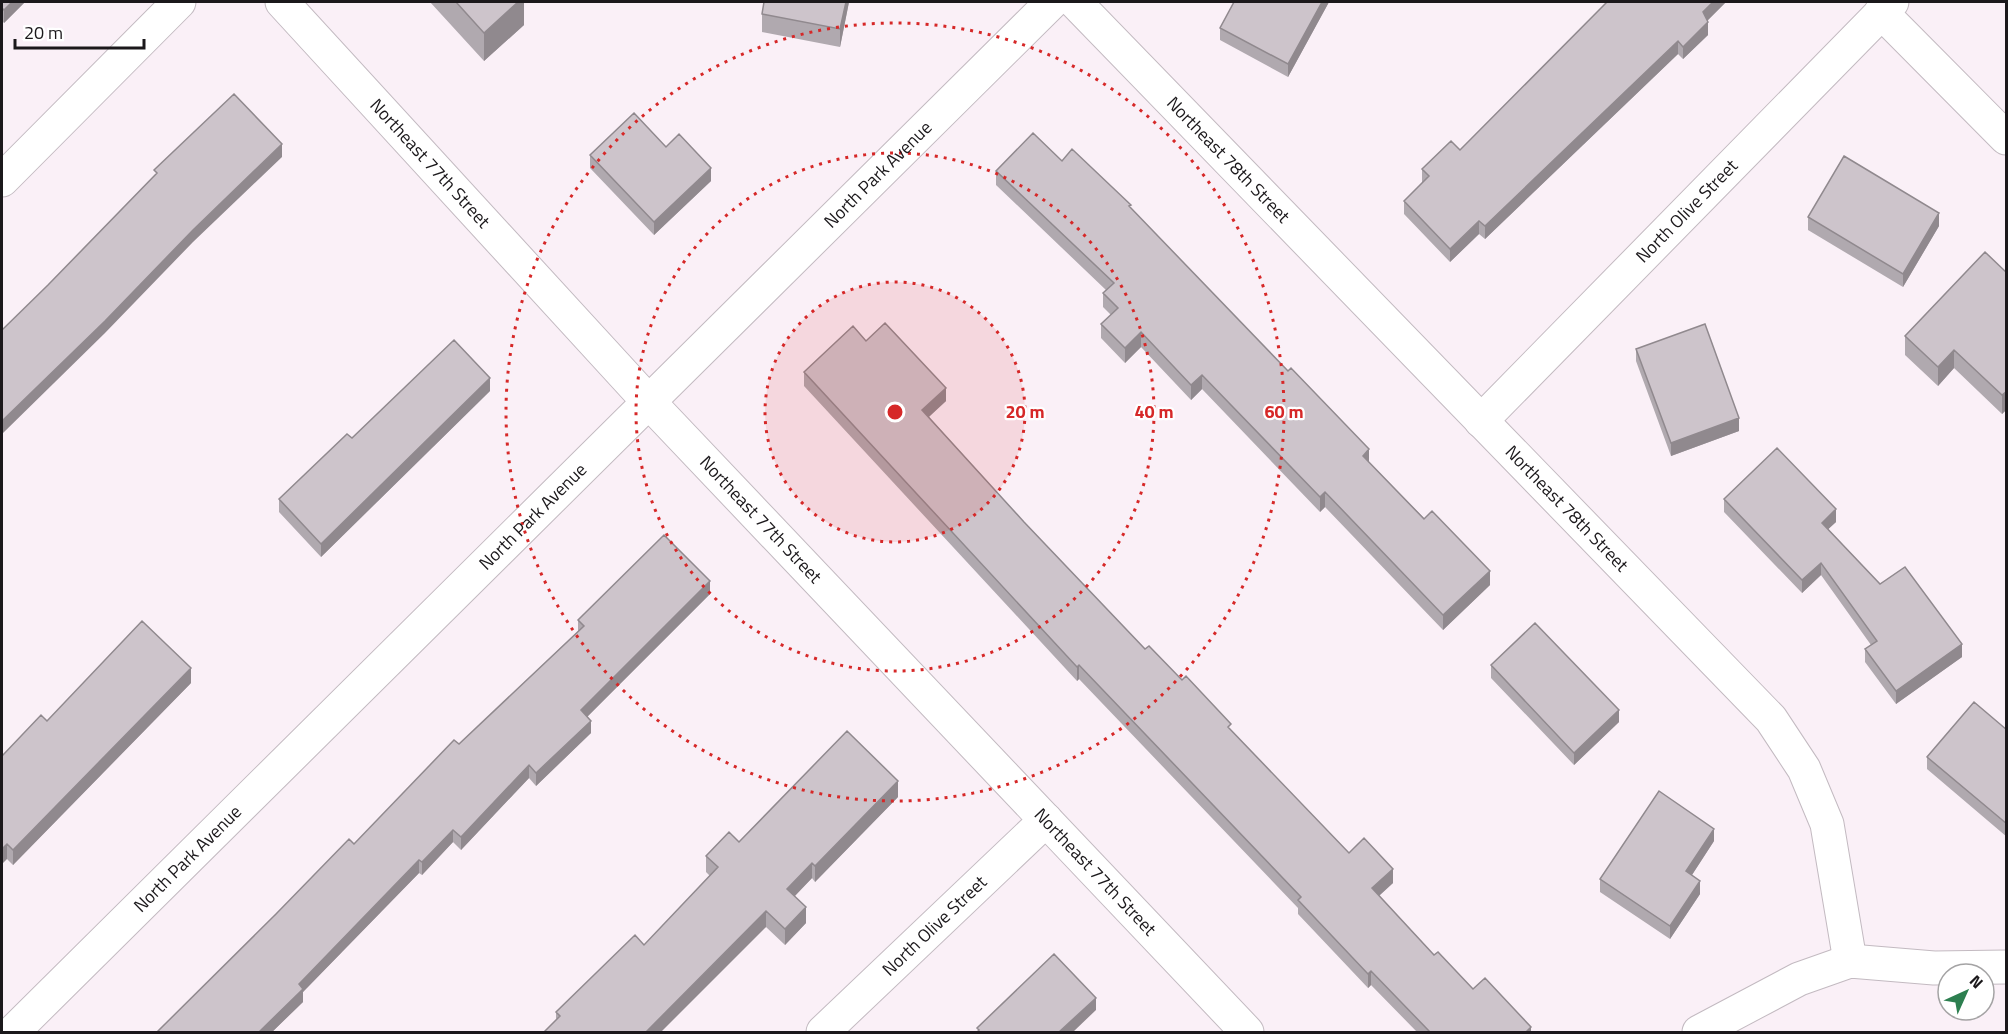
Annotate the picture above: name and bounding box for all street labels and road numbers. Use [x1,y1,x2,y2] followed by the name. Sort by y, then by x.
[1161,90,1297,229] street label: Northeast 78th Street
[364,92,497,234] street label: Northeast 77th Street
[818,114,938,234] street label: North Park Avenue
[1629,152,1744,269] street label: North Olive Street
[1499,439,1636,578] street label: Northeast 78th Street
[694,449,829,590] street label: Northeast 77th Street
[472,457,593,576] street label: North Park Avenue
[127,799,247,918] street label: North Park Avenue
[1028,802,1163,942] street label: Northeast 77th Street
[876,868,993,982] street label: North Olive Street

